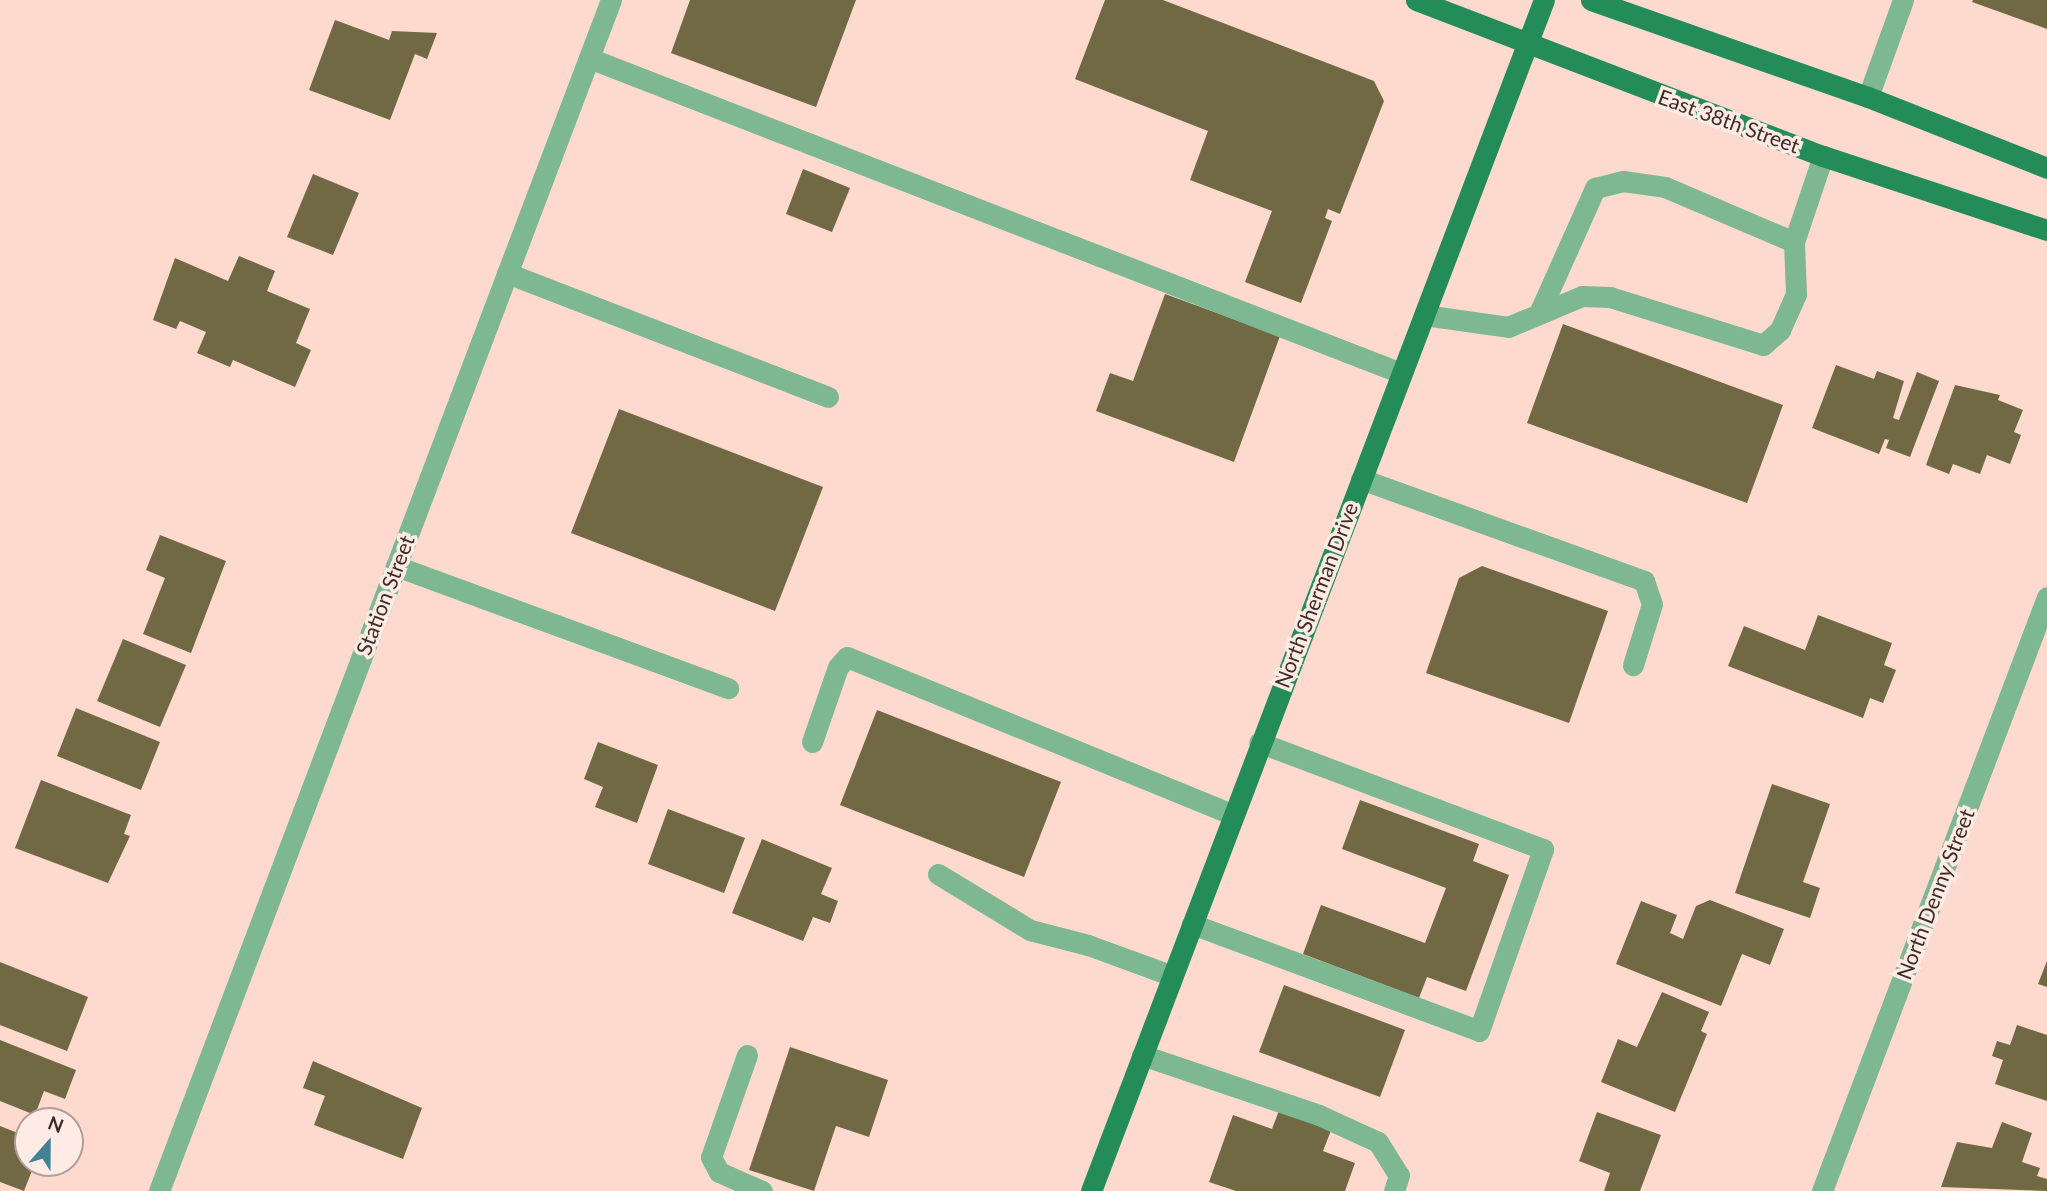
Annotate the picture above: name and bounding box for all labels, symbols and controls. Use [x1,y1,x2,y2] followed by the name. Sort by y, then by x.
[1655,84,1803,158] street label: East 38th Street
[1269,499,1363,691] street label: North Sherman Drive
[351,532,419,658] street label: Station Street
[1891,805,1979,983] street label: North Denny Street
[14,1107,84,1177] north arrow
[45,1110,67,1137] text: N

